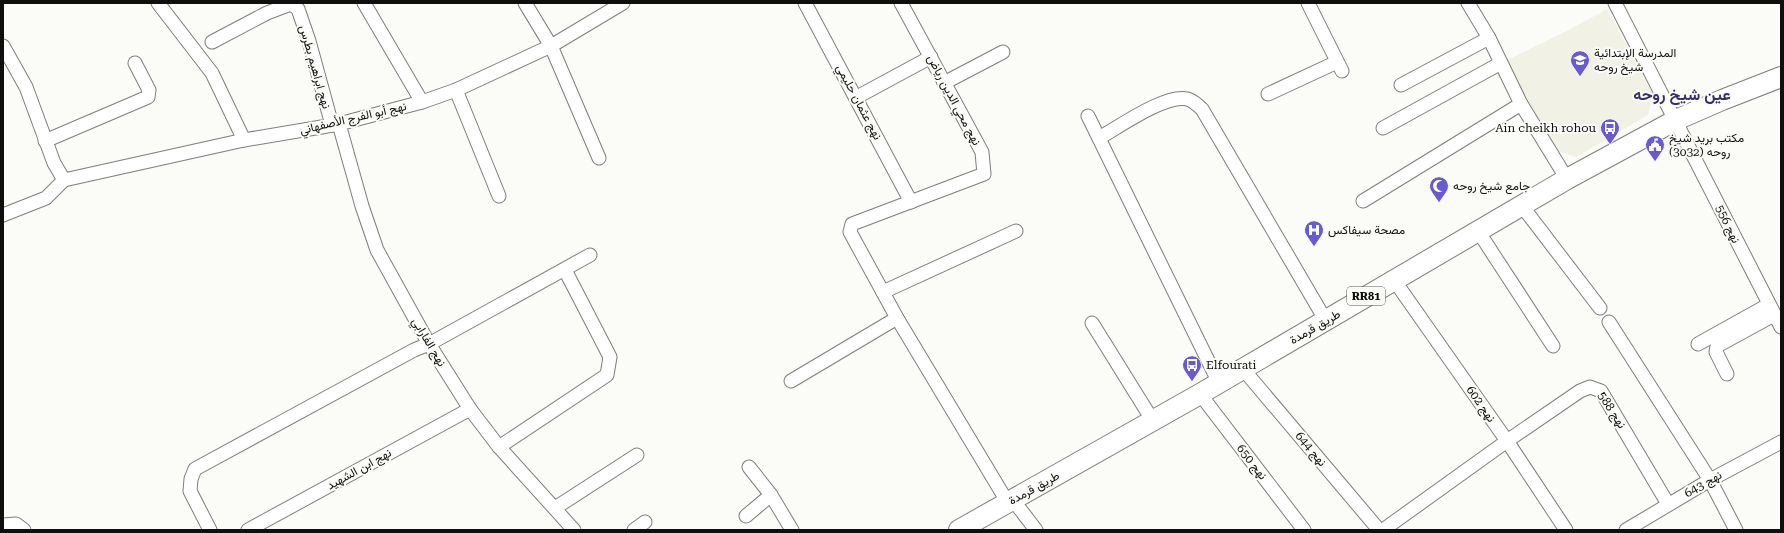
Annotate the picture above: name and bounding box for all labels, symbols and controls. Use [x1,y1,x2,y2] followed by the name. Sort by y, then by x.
[294,24,334,111] street label: نهج ابراهيم بطرس
[1594,46,1676,76] place label: المدرسة الإبتدائية شيخ روحه
[1569,49,1591,77] school or university icon: المدرسة الإبتدائية شيخ روحه
[922,52,984,149] street label: نهج محي الدين رياض
[831,62,885,144] street label: نهج عثمان حليمي
[1633,85,1731,106] district label: عين شيخ روحه
[298,99,408,140] street label: نهج أبو الفرج الأصفهاني
[1599,117,1621,145] bus stop icon: Ain cheikh rohou
[1495,121,1596,135] place label: Ain cheikh rohou
[1669,131,1744,160] place label: مكتب بريد شيخ روحه (3032)
[1644,134,1666,162] public building icon: مكتب بريد شيخ روحه (3032)
[1428,175,1450,203] mosque icon: جامع شيخ روحه
[1453,179,1530,195] place label: جامع شيخ روحه
[1711,203,1743,246] street label: نهج 556
[1303,219,1325,247] hospital icon: مصحة سيفاكس
[1328,223,1405,238] place label: مصحة سيفاكس
[1347,287,1385,305] road number: RR81
[1287,307,1343,348] street label: طريق قرمدة
[406,315,449,371] street label: نهج الفارابي
[1181,354,1203,382] bus stop icon: Elfourati
[1206,358,1257,372] place label: Elfourati
[1462,383,1498,426] street label: نهج 602
[1593,389,1629,432] street label: نهج 588
[1291,429,1329,470] street label: نهج 644
[1232,442,1270,484] street label: نهج 650
[324,445,395,494] street label: نهج ابن الشهيد
[1006,468,1063,509] street label: طريق قرمدة
[1682,468,1725,502] street label: نهج 643

